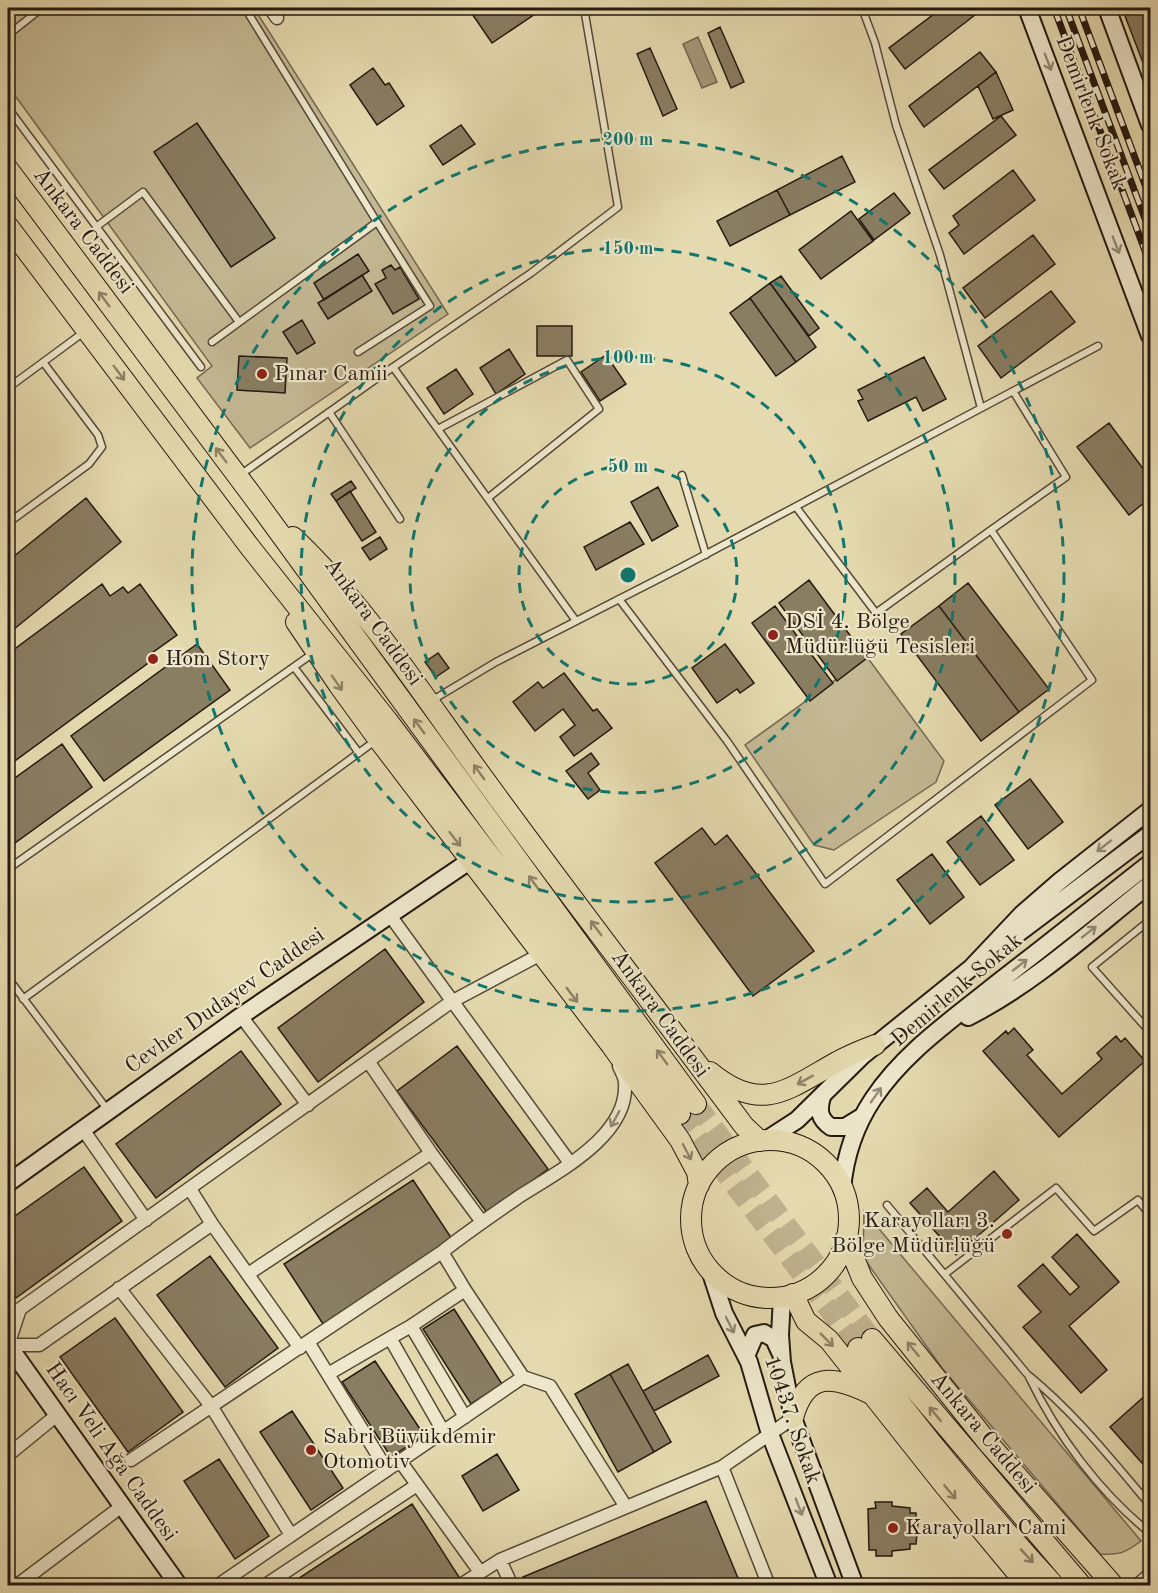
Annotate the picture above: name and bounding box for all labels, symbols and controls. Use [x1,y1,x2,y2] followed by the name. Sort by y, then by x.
[1051,33,1131,193] street label: Demirlenk Sokak
[1043,52,1054,71] one-way arrow
[603,131,653,149] text: 200 m
[29,164,137,298] street label: Ankara Caddesi
[1112,235,1123,254] one-way arrow
[603,240,653,258] text: 150 m
[98,291,111,307] one-way arrow
[603,349,653,367] text: 100 m
[274,363,388,385] place label: Pınar Camii
[112,365,125,381] one-way arrow
[255,367,269,381] marker: Pınar Camii
[215,447,228,463] one-way arrow
[608,458,648,476] text: 50 m
[320,554,426,690] street label: Ankara Caddesi
[618,565,638,585] centre of rings
[785,608,975,658] place label: DSİ 4. Bölge Müdürlüğü Tesisleri
[766,628,780,642] marker: DSİ 4. Bölge Müdürlüğü Tesisleri
[165,648,270,670] place label: Hom Story
[146,652,160,666] marker: Hom Story
[331,675,343,691] one-way arrow
[413,718,425,734] one-way arrow
[473,765,485,781] one-way arrow
[448,831,461,847] one-way arrow
[1097,839,1113,852] one-way arrow
[528,875,541,891] one-way arrow
[590,921,602,937] one-way arrow
[121,924,329,1078] street label: Cevher Dudayev Caddesi
[1080,926,1096,939] one-way arrow
[887,929,1027,1051] street label: Demirlenk Sokak
[607,946,713,1082] street label: Ankara Caddesi
[1012,959,1028,972] one-way arrow
[566,986,579,1002] one-way arrow
[656,1050,668,1066] one-way arrow
[796,1075,813,1087] one-way arrow
[870,1088,882,1104] one-way arrow
[608,1111,620,1128] one-way arrow
[682,1143,693,1161] one-way arrow
[831,1210,995,1257] place label: Karayolları 3. Bölge Müdürlüğü
[1000,1227,1014,1241] marker: Karayolları 3. Bölge Müdürlüğü
[725,1315,737,1333] one-way arrow
[820,1333,835,1348] one-way arrow
[906,1341,919,1357] one-way arrow
[760,1353,824,1487] street label: 10437. Sokak
[41,1359,181,1546] street label: Hacı Veli Ağa Caddesi
[926,1368,1040,1498] street label: Ankara Caddesi
[928,1406,941,1422] one-way arrow
[323,1426,496,1473] place label: Sabri Büyükdemir Otomotiv
[304,1443,318,1457] marker: Sabri Büyükdemir Otomotiv
[943,1484,956,1500] one-way arrow
[794,1497,805,1516] one-way arrow
[905,1517,1066,1539] place label: Karayolları Cami
[886,1521,900,1535] marker: Karayolları Cami
[1020,1548,1034,1563] one-way arrow

